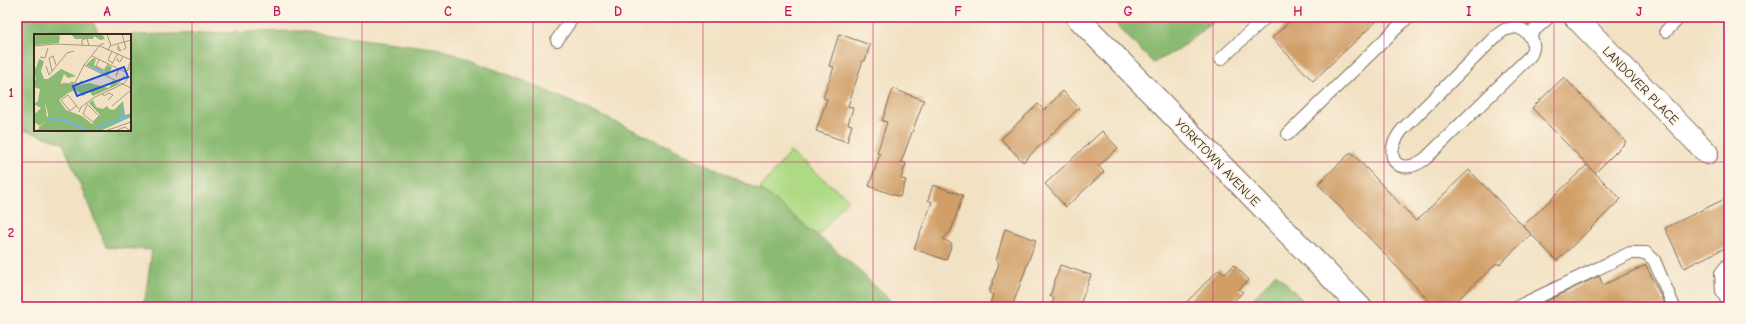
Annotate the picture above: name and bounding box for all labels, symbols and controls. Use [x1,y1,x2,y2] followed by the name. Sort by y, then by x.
[103,4,111,19] text: A
[273,4,281,19] text: B
[444,4,452,19] text: C
[614,4,622,19] text: D
[784,4,792,19] text: E
[954,4,962,19] text: F
[1123,4,1133,19] text: G
[1293,4,1303,19] text: H
[1466,4,1472,19] text: I
[1636,4,1642,19] text: J
[34,34,131,131] inset map
[1600,43,1682,128] street label: LANDOVER PLACE
[8,85,14,100] text: 1
[1172,115,1263,209] street label: YORKTOWN AVENUE
[8,225,14,240] text: 2

